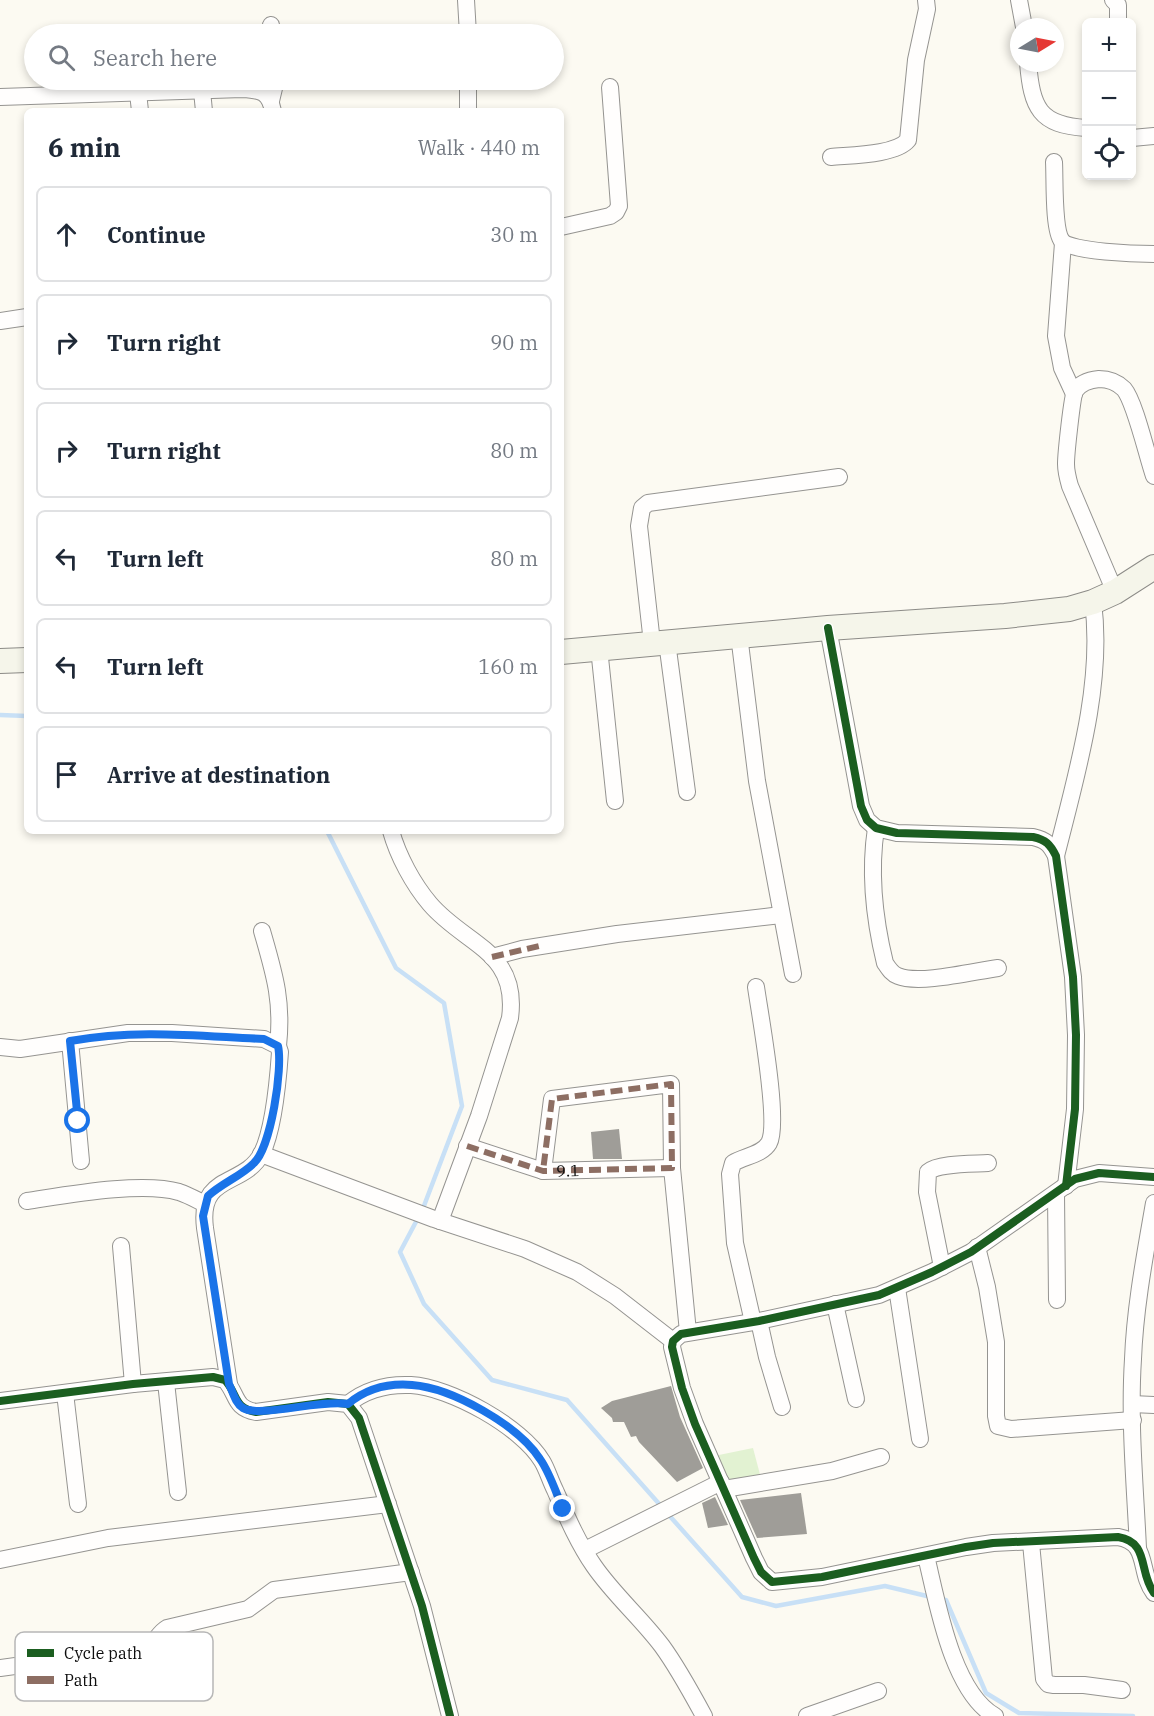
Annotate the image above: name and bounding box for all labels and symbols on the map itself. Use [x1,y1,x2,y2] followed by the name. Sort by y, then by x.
[1010,18,1064,72] north arrow
[64,1107,90,1133] route start
[556,1160,580,1181] street label: 9.1
[549,1495,575,1521] route end
[15,1632,213,1701] legend
[64,1643,142,1663] text: Cycle path
[64,1670,98,1690] text: Path

